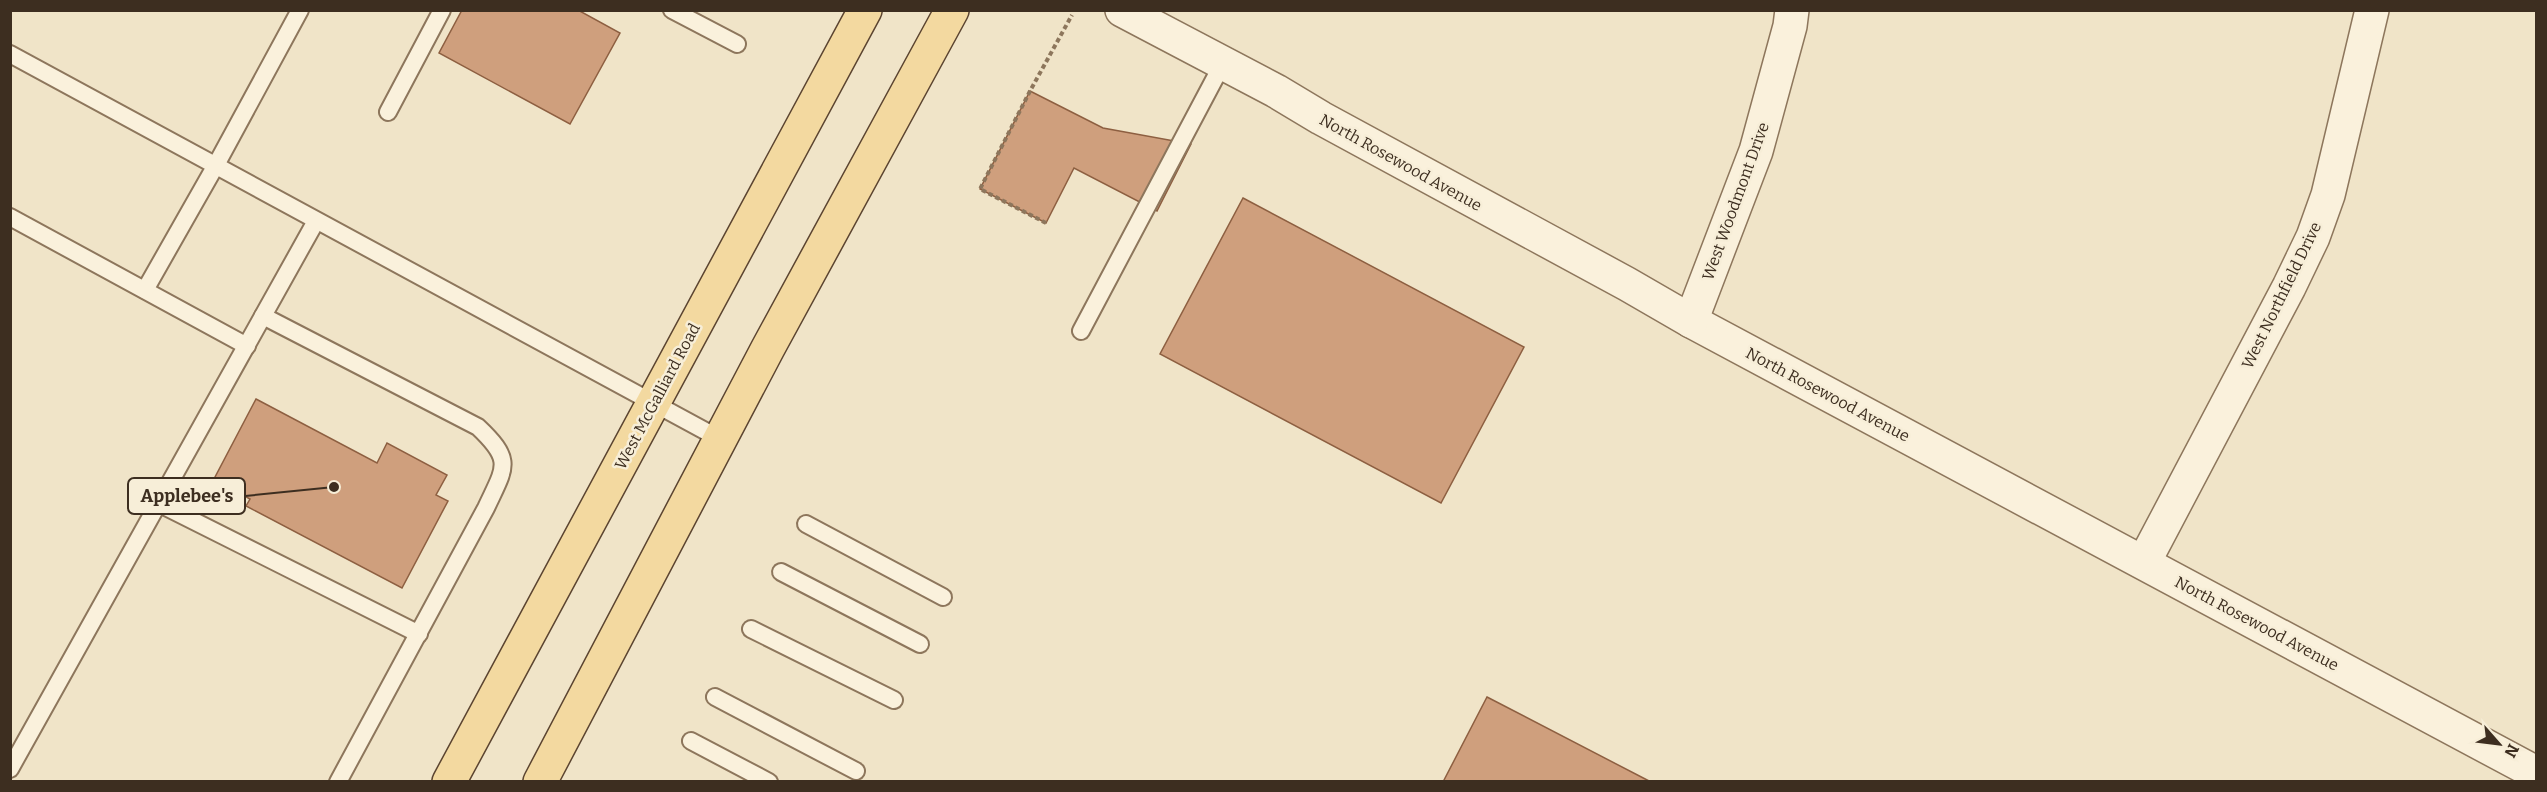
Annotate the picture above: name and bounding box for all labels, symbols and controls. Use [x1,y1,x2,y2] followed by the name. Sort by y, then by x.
[1316,110,1485,215] street label: North Rosewood Avenue
[1698,120,1773,283] street label: West Woodmont Drive
[2238,219,2325,372] street label: West Northfield Drive
[611,320,704,473] street label: West McGalliard Road
[1743,343,1913,446] street label: North Rosewood Avenue
[128,478,245,514] callout: Applebee's
[141,485,234,507] text: Applebee's
[2172,572,2342,675] street label: North Rosewood Avenue
[2469,714,2529,774] north arrow
[2501,741,2523,761] text: N

